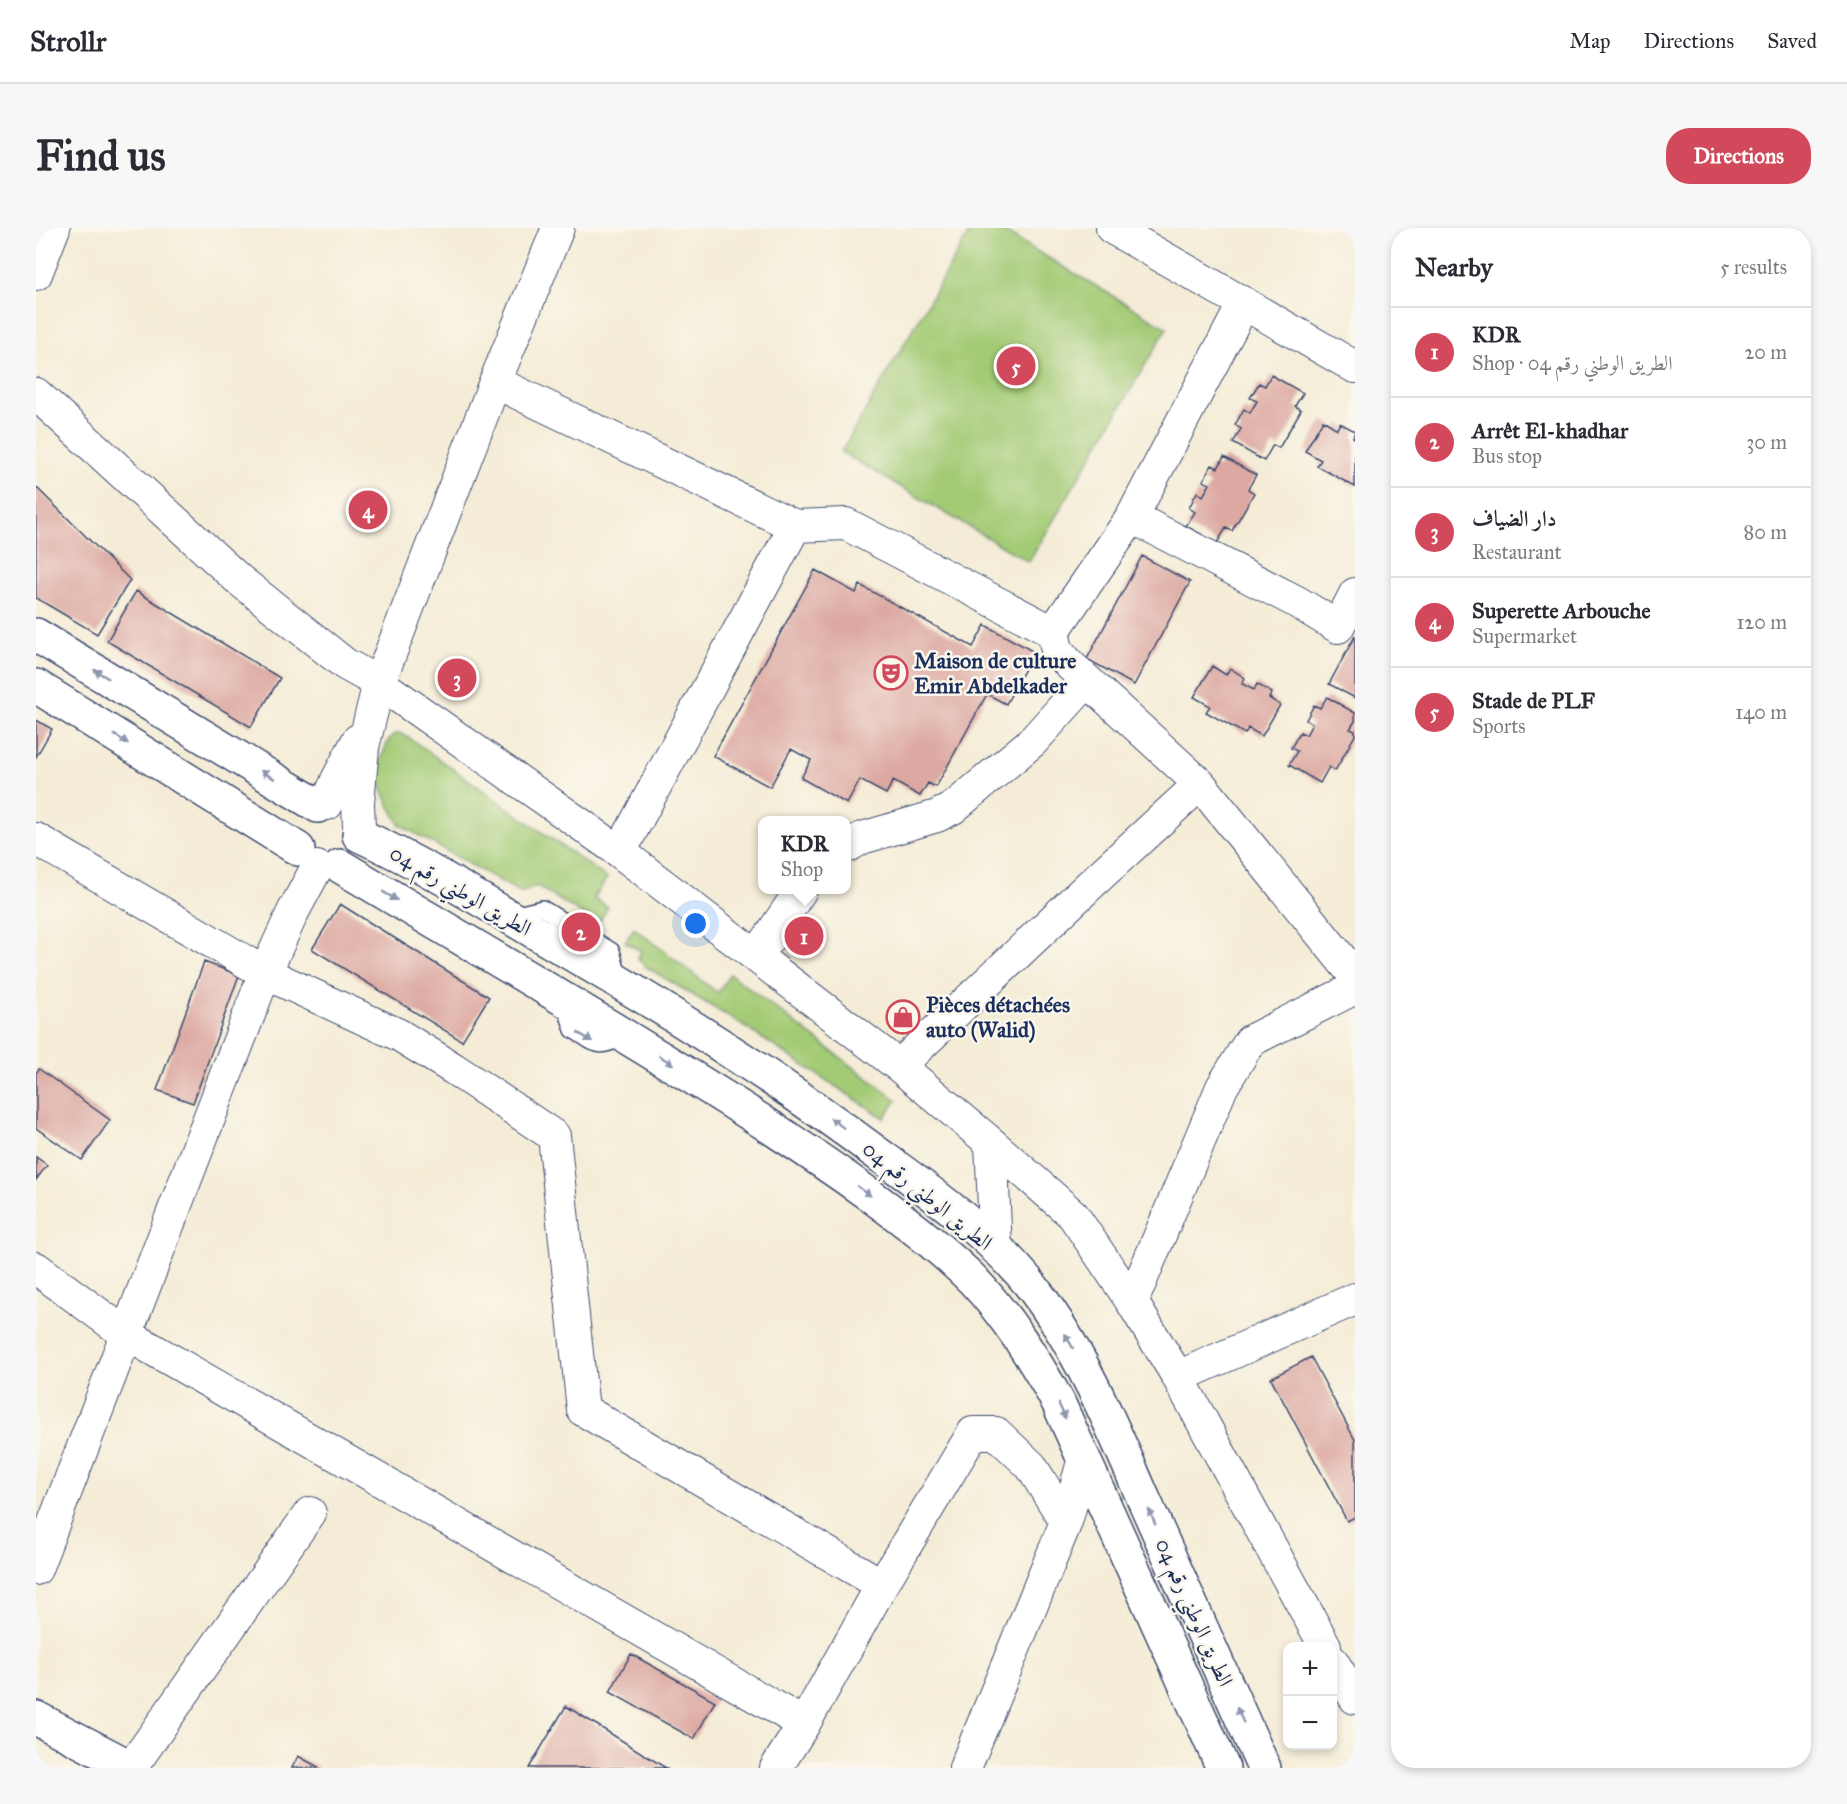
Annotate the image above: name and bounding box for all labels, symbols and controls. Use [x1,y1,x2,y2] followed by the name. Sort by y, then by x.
[30,24,106,59] text: Strollr
[1570,28,1611,54] text: Map
[1644,28,1734,54] text: Directions
[1767,28,1817,54] text: Saved
[1666,128,1811,184] button: Directions
[36,130,166,182] text: Find us
[1415,251,1493,283] text: Nearby
[1720,255,1787,279] text: 5 results
[1472,321,1520,348] text: KDR
[1431,340,1438,364] text: 1
[1744,340,1787,364] text: 20 m
[996,344,1036,388] pin: 5
[1472,351,1673,375] text: Shop · الطريق الوطني رقم 04
[1472,417,1628,444] text: Arrêt El-khadhar
[1430,430,1439,454] text: 2
[1746,430,1787,454] text: 30 m
[1472,444,1542,468] text: Bus stop
[348,488,388,532] pin: 4
[1472,505,1557,532] text: دار الضياف
[1431,520,1439,544] text: 3
[1744,520,1787,544] text: 80 m
[1472,540,1562,564] text: Restaurant
[1472,597,1651,624] text: Superette Arbouche
[1429,610,1440,634] text: 4
[1736,610,1787,634] text: 120 m
[1472,624,1577,648] text: Supermarket
[914,647,1077,699] place label: Maison de culture Emir Abdelkader
[873,655,909,691] theatre icon: Maison de culture Emir Abdelkader
[438,656,476,700] pin: 3
[93,669,109,680] one-way arrow
[1472,687,1595,714] text: Stade de PLF
[1430,700,1439,724] text: 5
[1735,700,1787,724] text: 140 m
[1472,714,1526,738] text: Sports
[113,734,129,745] one-way arrow
[260,770,276,781] one-way arrow
[758,816,851,894] popup
[780,830,829,857] text: KDR
[382,839,536,948] street label: الطريق الوطني رقم 04
[780,857,823,881] text: Shop
[382,890,398,901] one-way arrow
[681,909,710,938] your location
[562,910,600,954] pin: 2
[784,914,824,958] pin: 1
[926,991,1070,1043] place label: Pièces détachées auto (Walid)
[885,999,921,1035] shop icon: Pièces détachées auto (Walid)
[577,1032,594,1042] one-way arrow
[658,1054,674,1065] one-way arrow
[830,1117,845,1129] one-way arrow
[853,1135,998,1261] street label: الطريق الوطني رقم 04
[856,1184,871,1196] one-way arrow
[1064,1332,1074,1349] one-way arrow
[1057,1402,1066,1419] one-way arrow
[1148,1509,1157,1526] one-way arrow
[1143,1534,1239,1693] street label: الطريق الوطني رقم 04
[1283,1642,1337,1750] map controls
[1283,1642,1337,1696] button: +
[1283,1696,1337,1750] button: −
[1235,1705,1245,1723] one-way arrow

